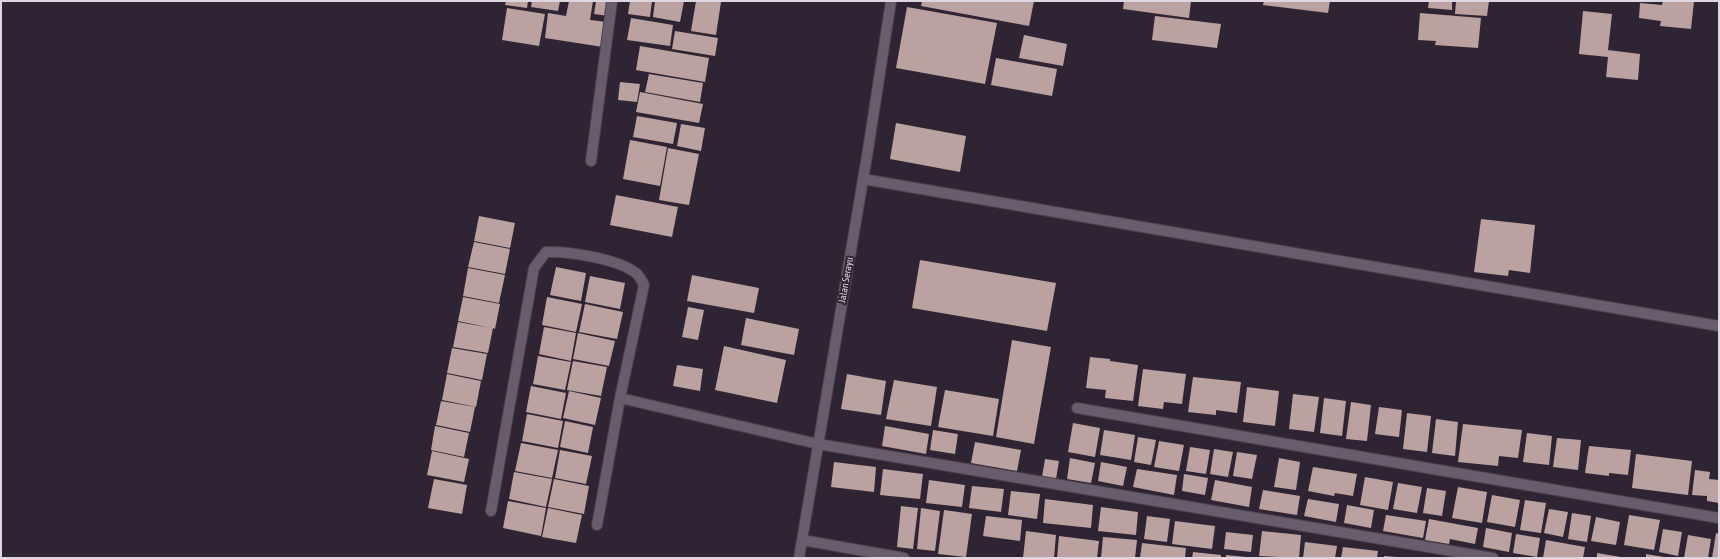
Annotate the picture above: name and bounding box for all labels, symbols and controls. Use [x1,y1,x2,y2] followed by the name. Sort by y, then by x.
[836,256,856,304] street label: Jalan Serayu

